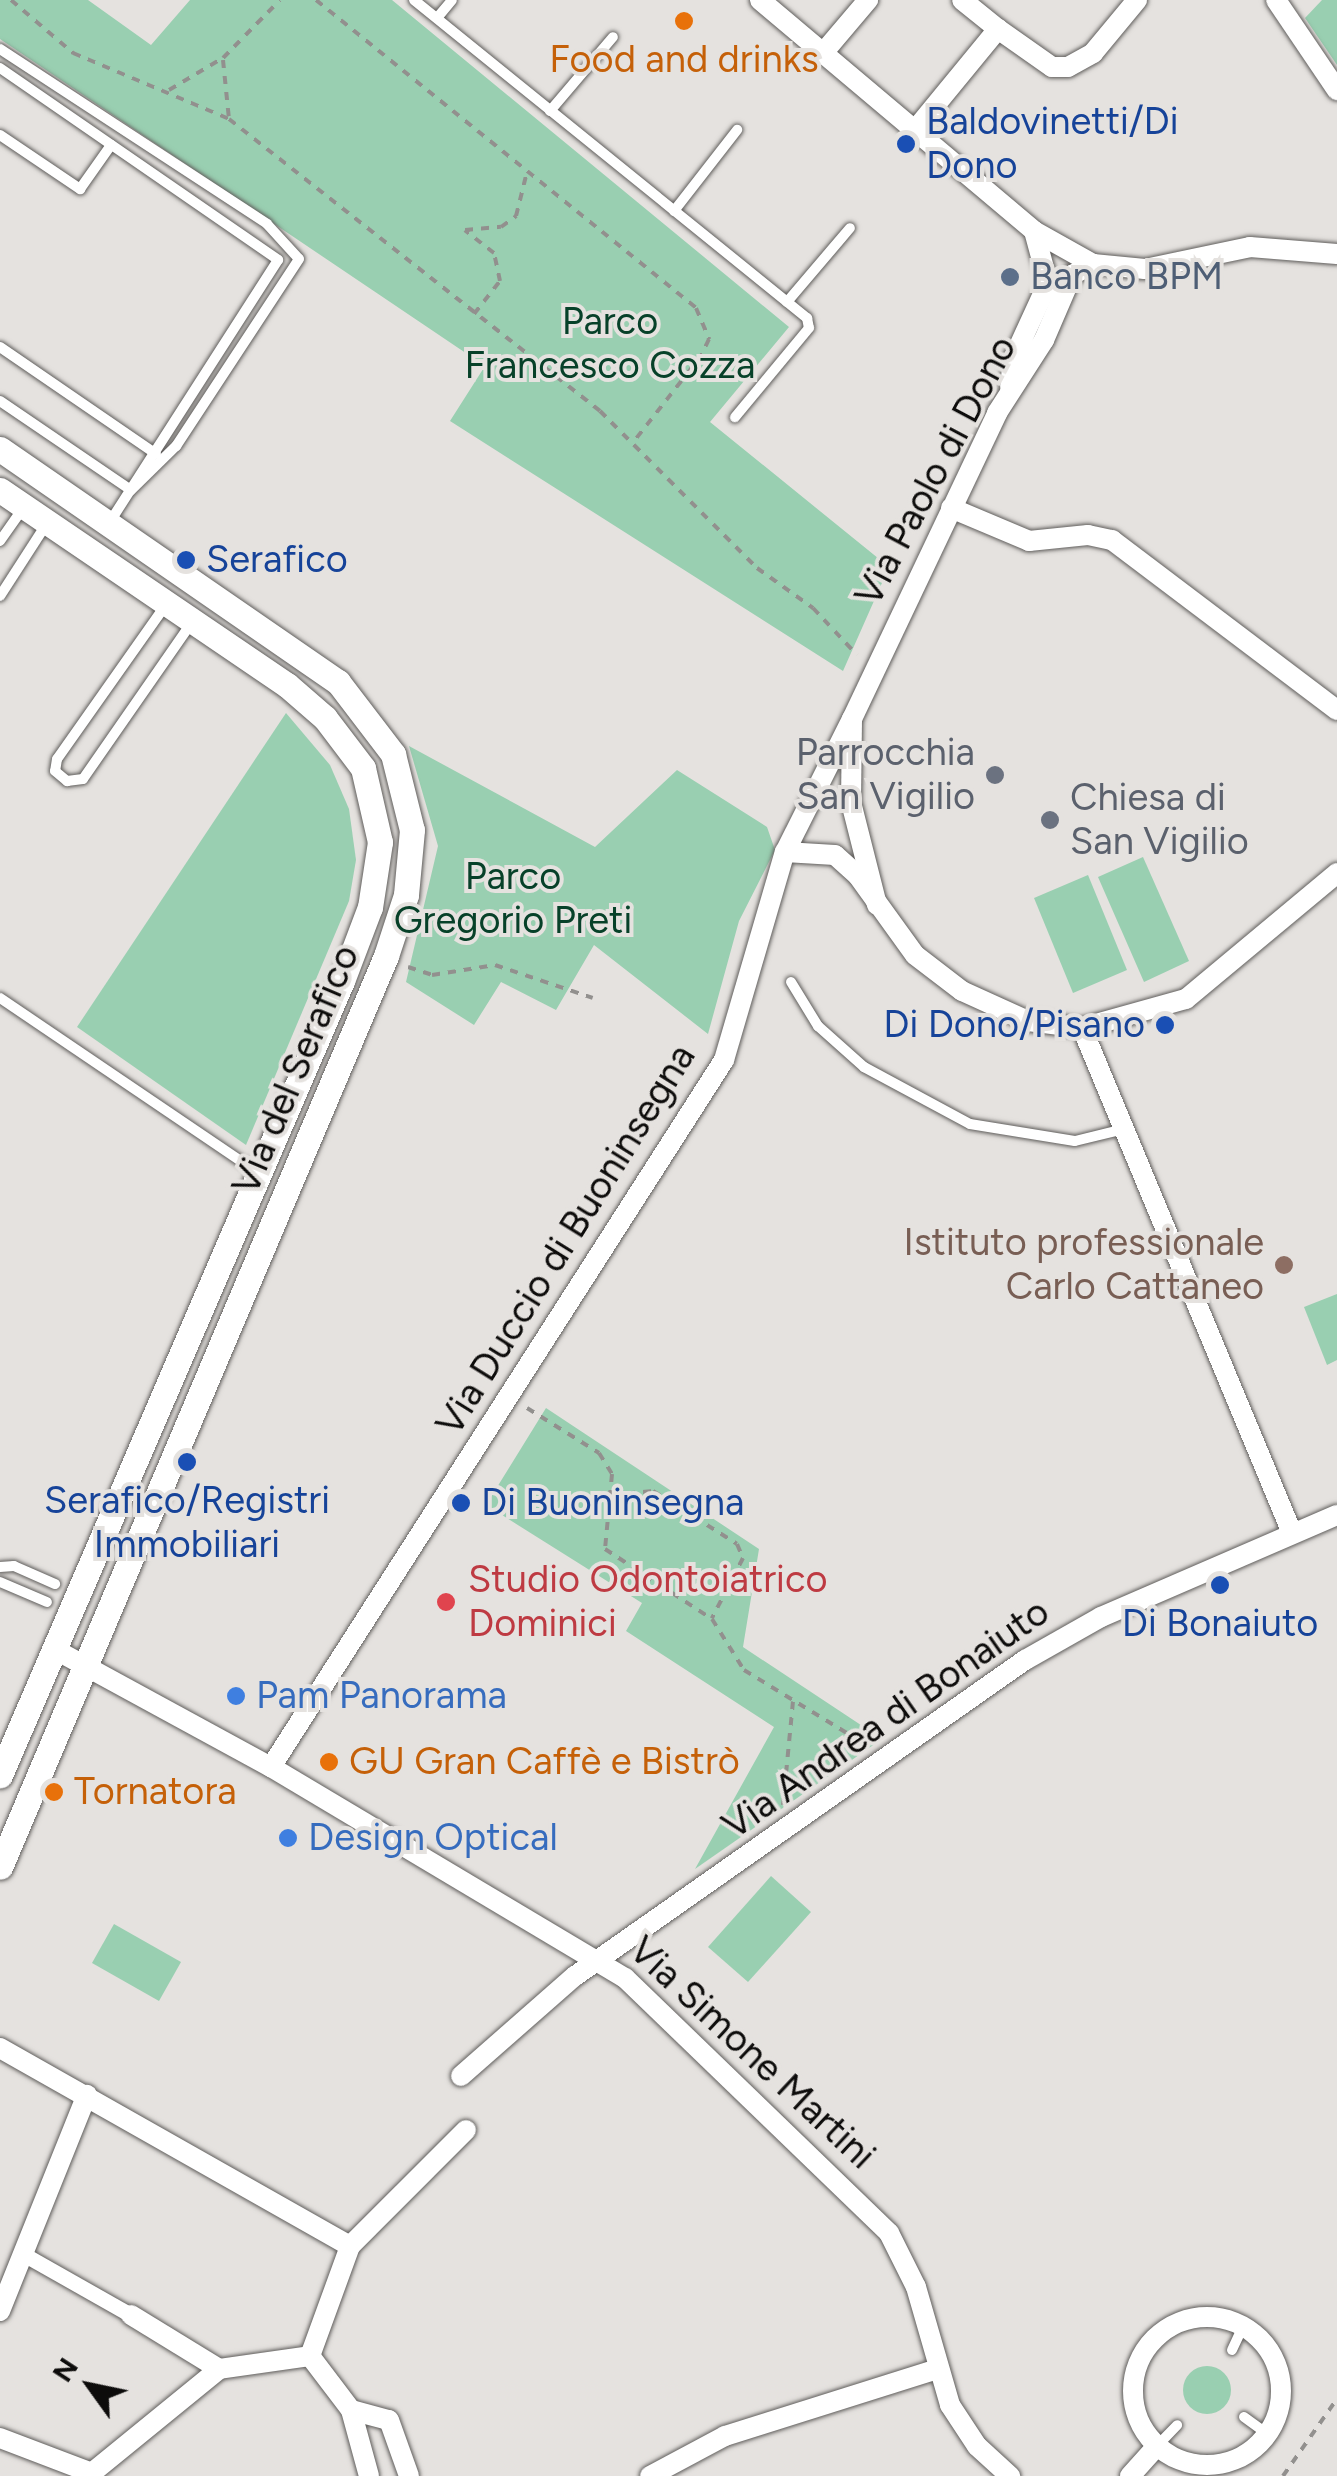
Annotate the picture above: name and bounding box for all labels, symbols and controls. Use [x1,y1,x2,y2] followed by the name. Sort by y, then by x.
[673,10,695,32] marker: Food and drinks
[549,37,819,83] place label: Food and drinks
[926,99,1179,188] place label: Baldovinetti/Di Dono
[895,133,917,155] marker: Baldovinetti/Di Dono
[1030,254,1223,300] place label: Banco BPM
[999,266,1021,288] marker: Banco BPM
[465,299,755,388] park label: Parco Francesco Cozza
[846,328,1026,614] street label: Via Paolo di Dono
[206,537,348,583] place label: Serafico
[175,549,197,571] marker: Serafico
[796,730,975,819] place label: Parrocchia San Vigilio
[984,764,1006,786] marker: Parrocchia San Vigilio
[1070,775,1249,864] place label: Chiesa di San Vigilio
[1039,809,1061,831] marker: Chiesa di San Vigilio
[394,854,632,944] park label: Parco Gregorio Preti
[223,938,369,1202] street label: Via del Serafico
[883,1002,1145,1048] place label: Di Dono/Pisano
[1154,1014,1176,1036] marker: Di Dono/Pisano
[427,1036,705,1444] street label: Via Duccio di Buoninsegna
[904,1220,1264,1310] place label: Istituto professionale Carlo Cattaneo
[1273,1254,1295,1276] marker: Istituto professionale Carlo Cattaneo
[176,1451,198,1473] marker: Serafico/Registri Immobiliari
[44,1478,330,1568] place label: Serafico/Registri Immobiliari
[481,1480,744,1526] place label: Di Buoninsegna
[450,1492,472,1514] marker: Di Buoninsegna
[468,1557,828,1646] place label: Studio Odontoiatrico Dominici
[1209,1574,1231,1596] marker: Di Bonaiuto
[433,1589,459,1615] marker: Studio Odontoiatrico Dominici
[714,1589,1058,1849] street label: Via Andrea di Bonaiuto
[1122,1601,1318,1647] place label: Di Bonaiuto
[256,1673,507,1719] place label: Pam Panorama
[225,1685,247,1707] marker: Pam Panorama
[349,1739,740,1785] place label: GU Gran Caffè e Bistrò
[318,1751,340,1773] marker: GU Gran Caffè e Bistrò
[74,1769,237,1815] place label: Tornatora
[43,1781,65,1803] marker: Tornatora
[308,1815,558,1861] place label: Design Optical
[277,1827,299,1849] marker: Design Optical
[620,1927,884,2179] street label: Via Simone Martini
[40,2336,140,2436] north arrow
[45,2351,85,2388] text: N

